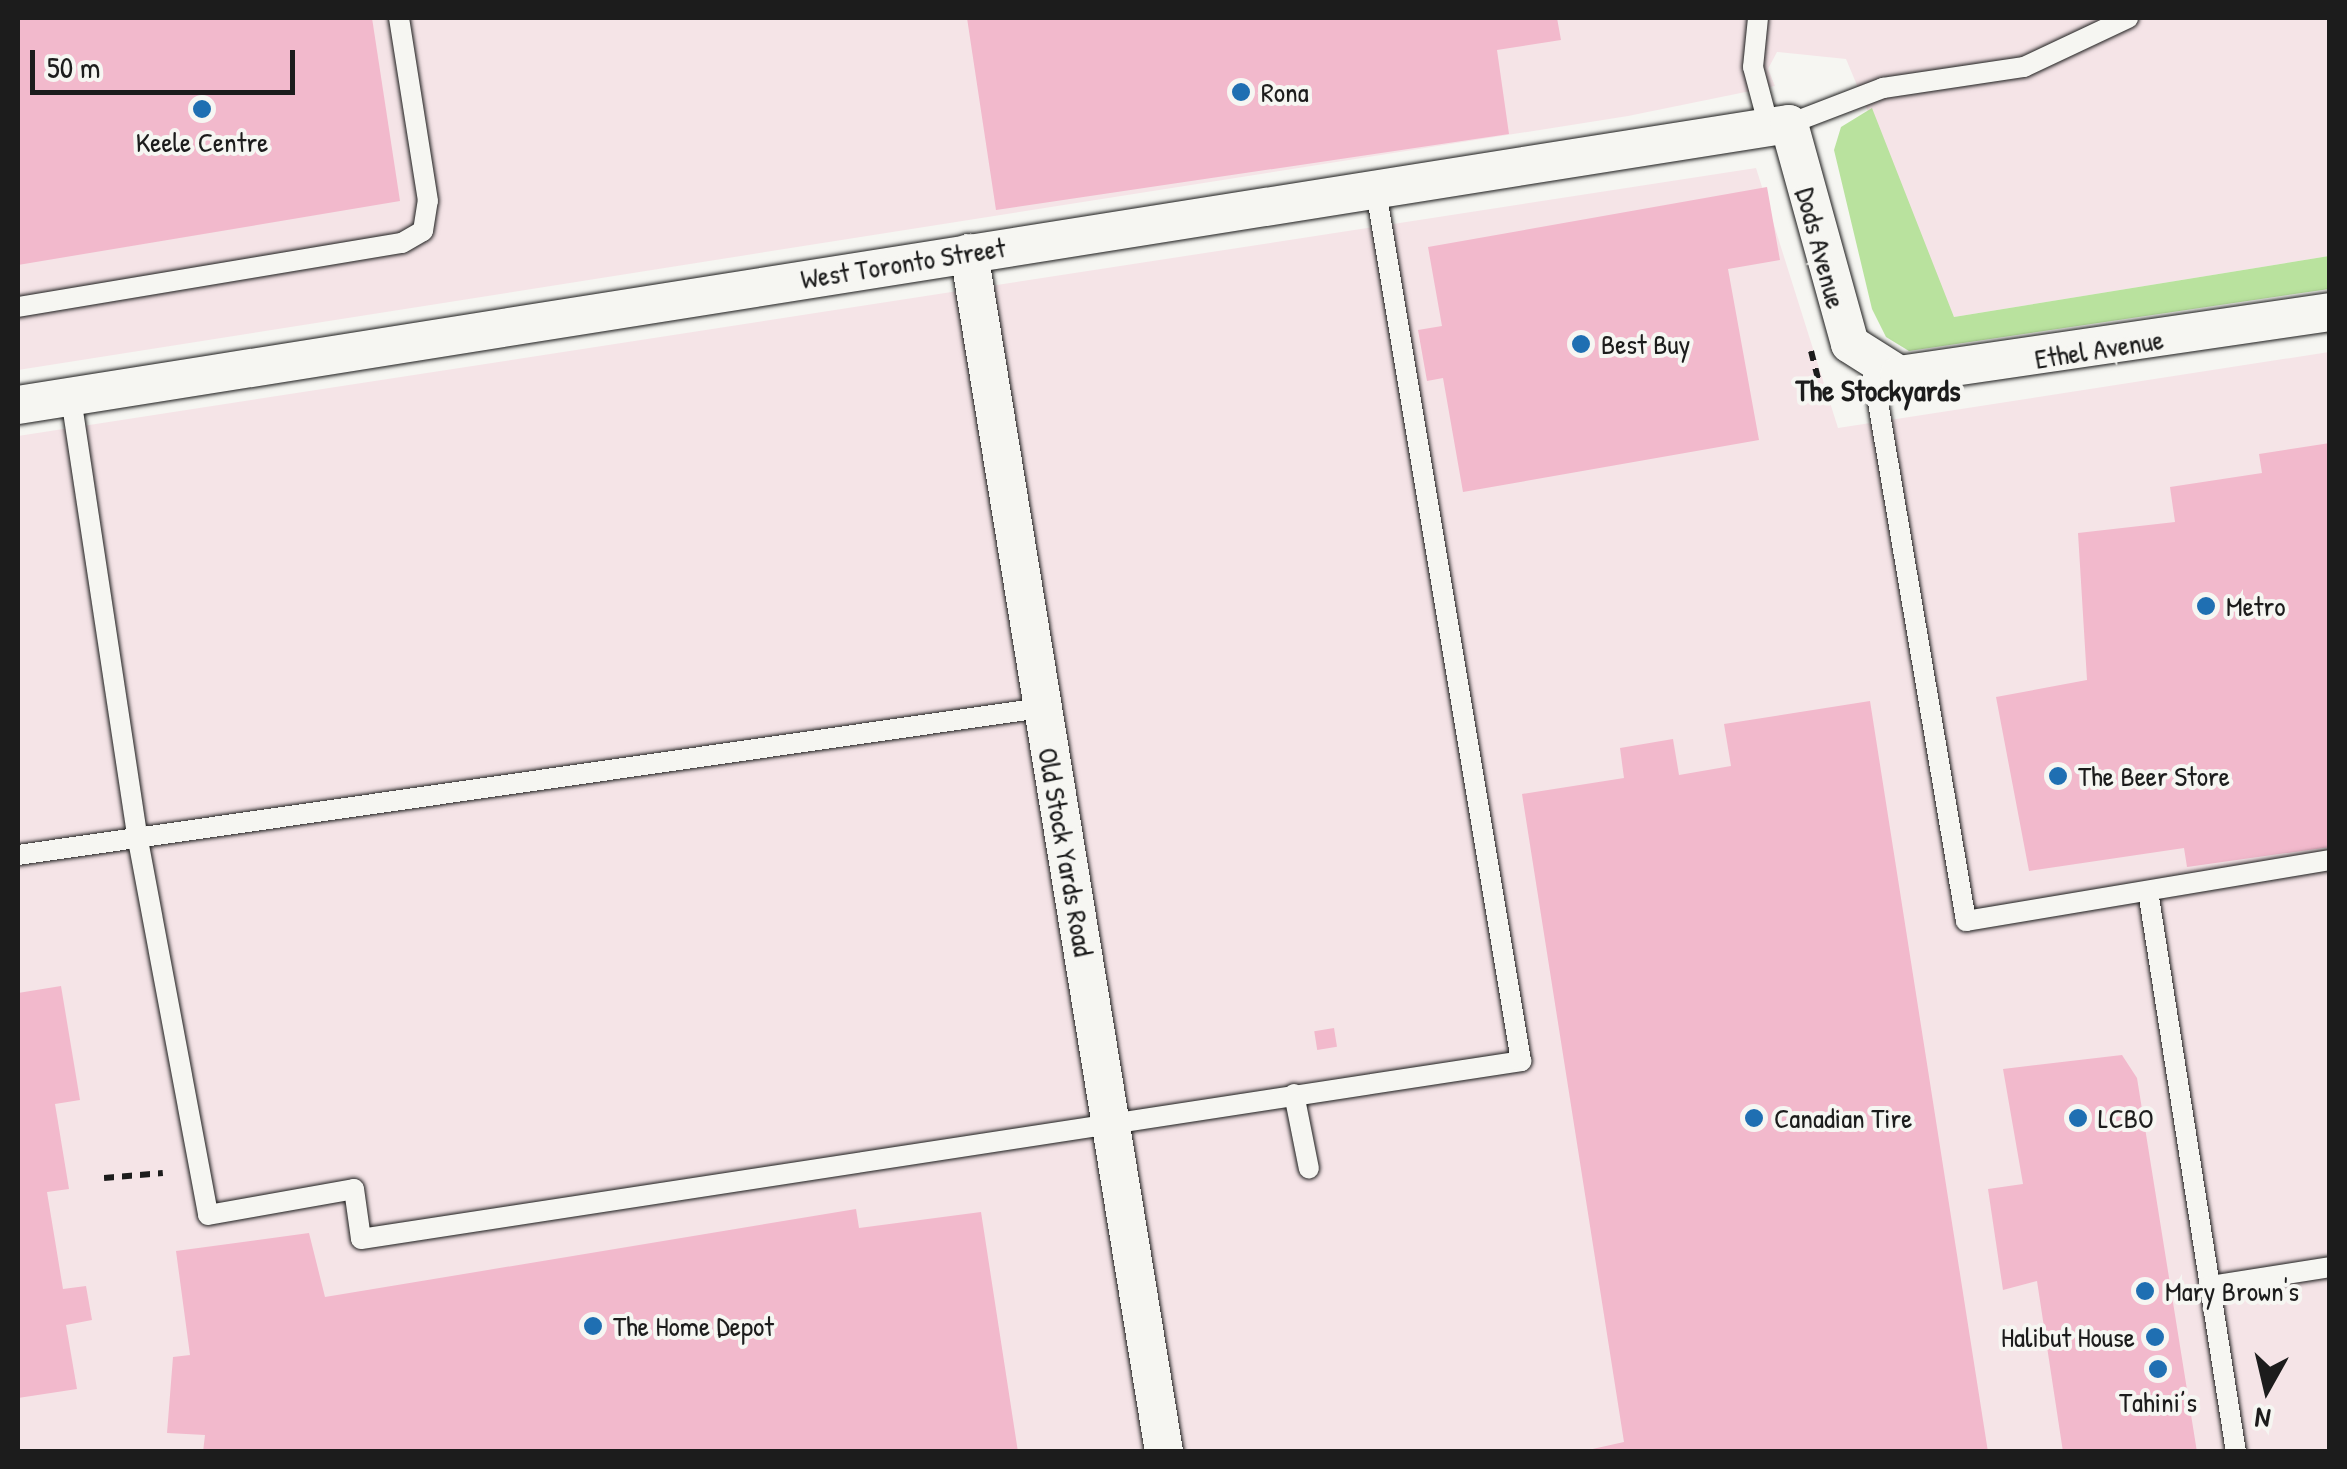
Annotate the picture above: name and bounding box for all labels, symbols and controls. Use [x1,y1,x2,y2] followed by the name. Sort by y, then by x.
[35,30,300,92] scale bar
[47,47,100,87] text: 50 m
[1261,75,1309,109] place label: Rona
[1230,81,1252,103] marker: Rona
[191,98,213,120] marker: Keele Centre
[136,125,268,159] place label: Keele Centre
[1789,184,1853,312] street label: Dods Avenue
[798,230,1008,296] street label: West Toronto Street
[2032,322,2166,376] street label: Ethel Avenue
[1601,327,1690,361] place label: Best Buy
[1570,333,1592,355] marker: Best Buy
[1796,372,1960,408] district label: The Stockyards
[2226,589,2285,623] place label: Metro
[2195,595,2217,617] marker: Metro
[1031,745,1101,959] street label: Old Stock Yards Road
[2078,759,2230,793] place label: The Beer Store
[2047,765,2069,787] marker: The Beer Store
[1774,1101,1913,1135] place label: Canadian Tire
[2098,1101,2154,1135] place label: LCBO
[1743,1107,1765,1129] marker: Canadian Tire
[2067,1107,2089,1129] marker: LCBO
[2165,1274,2299,1308] place label: Mary Brown's
[2134,1280,2156,1302] marker: Mary Brown's
[613,1309,774,1343] place label: The Home Depot
[582,1315,604,1337] marker: The Home Depot
[2001,1320,2135,1354] place label: Halibut House
[2144,1326,2166,1348] marker: Halibut House
[2217,1339,2317,1439] north arrow
[2147,1358,2169,1380] marker: Tahini’s
[2119,1385,2197,1419] place label: Tahini’s
[2253,1399,2273,1439] text: N

